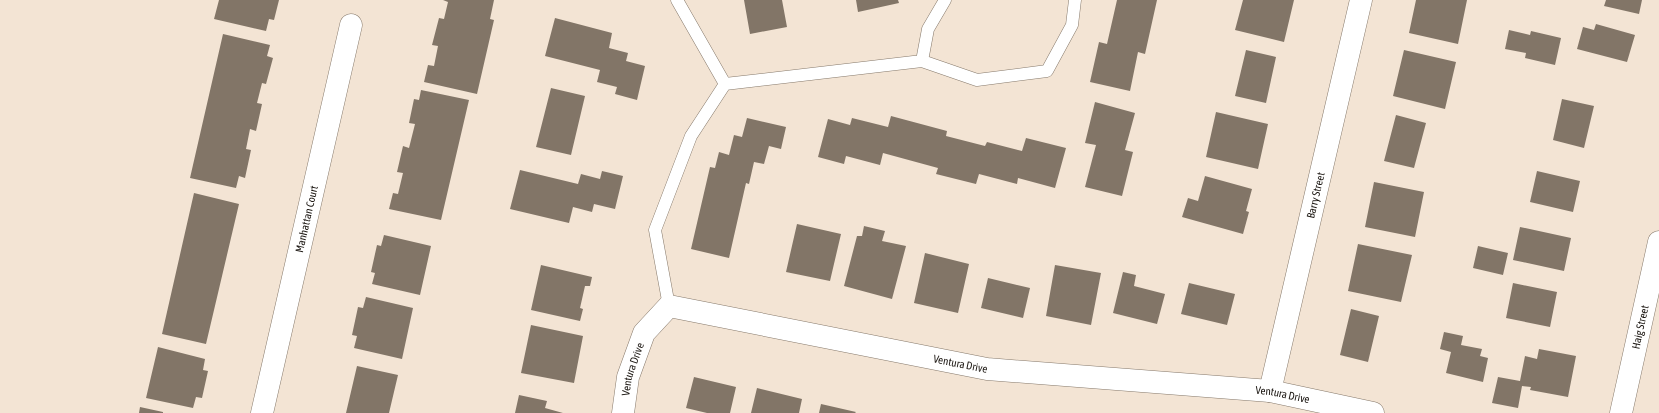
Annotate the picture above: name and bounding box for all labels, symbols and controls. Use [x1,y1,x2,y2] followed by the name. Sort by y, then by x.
[1304,171,1327,220] street label: Barry Street
[293,184,320,254] street label: Manhattan Court
[1629,304,1651,350] street label: Haig Street
[619,341,646,396] street label: Ventura Drive
[932,352,989,375] street label: Ventura Drive
[1255,384,1311,405] street label: Ventura Drive

